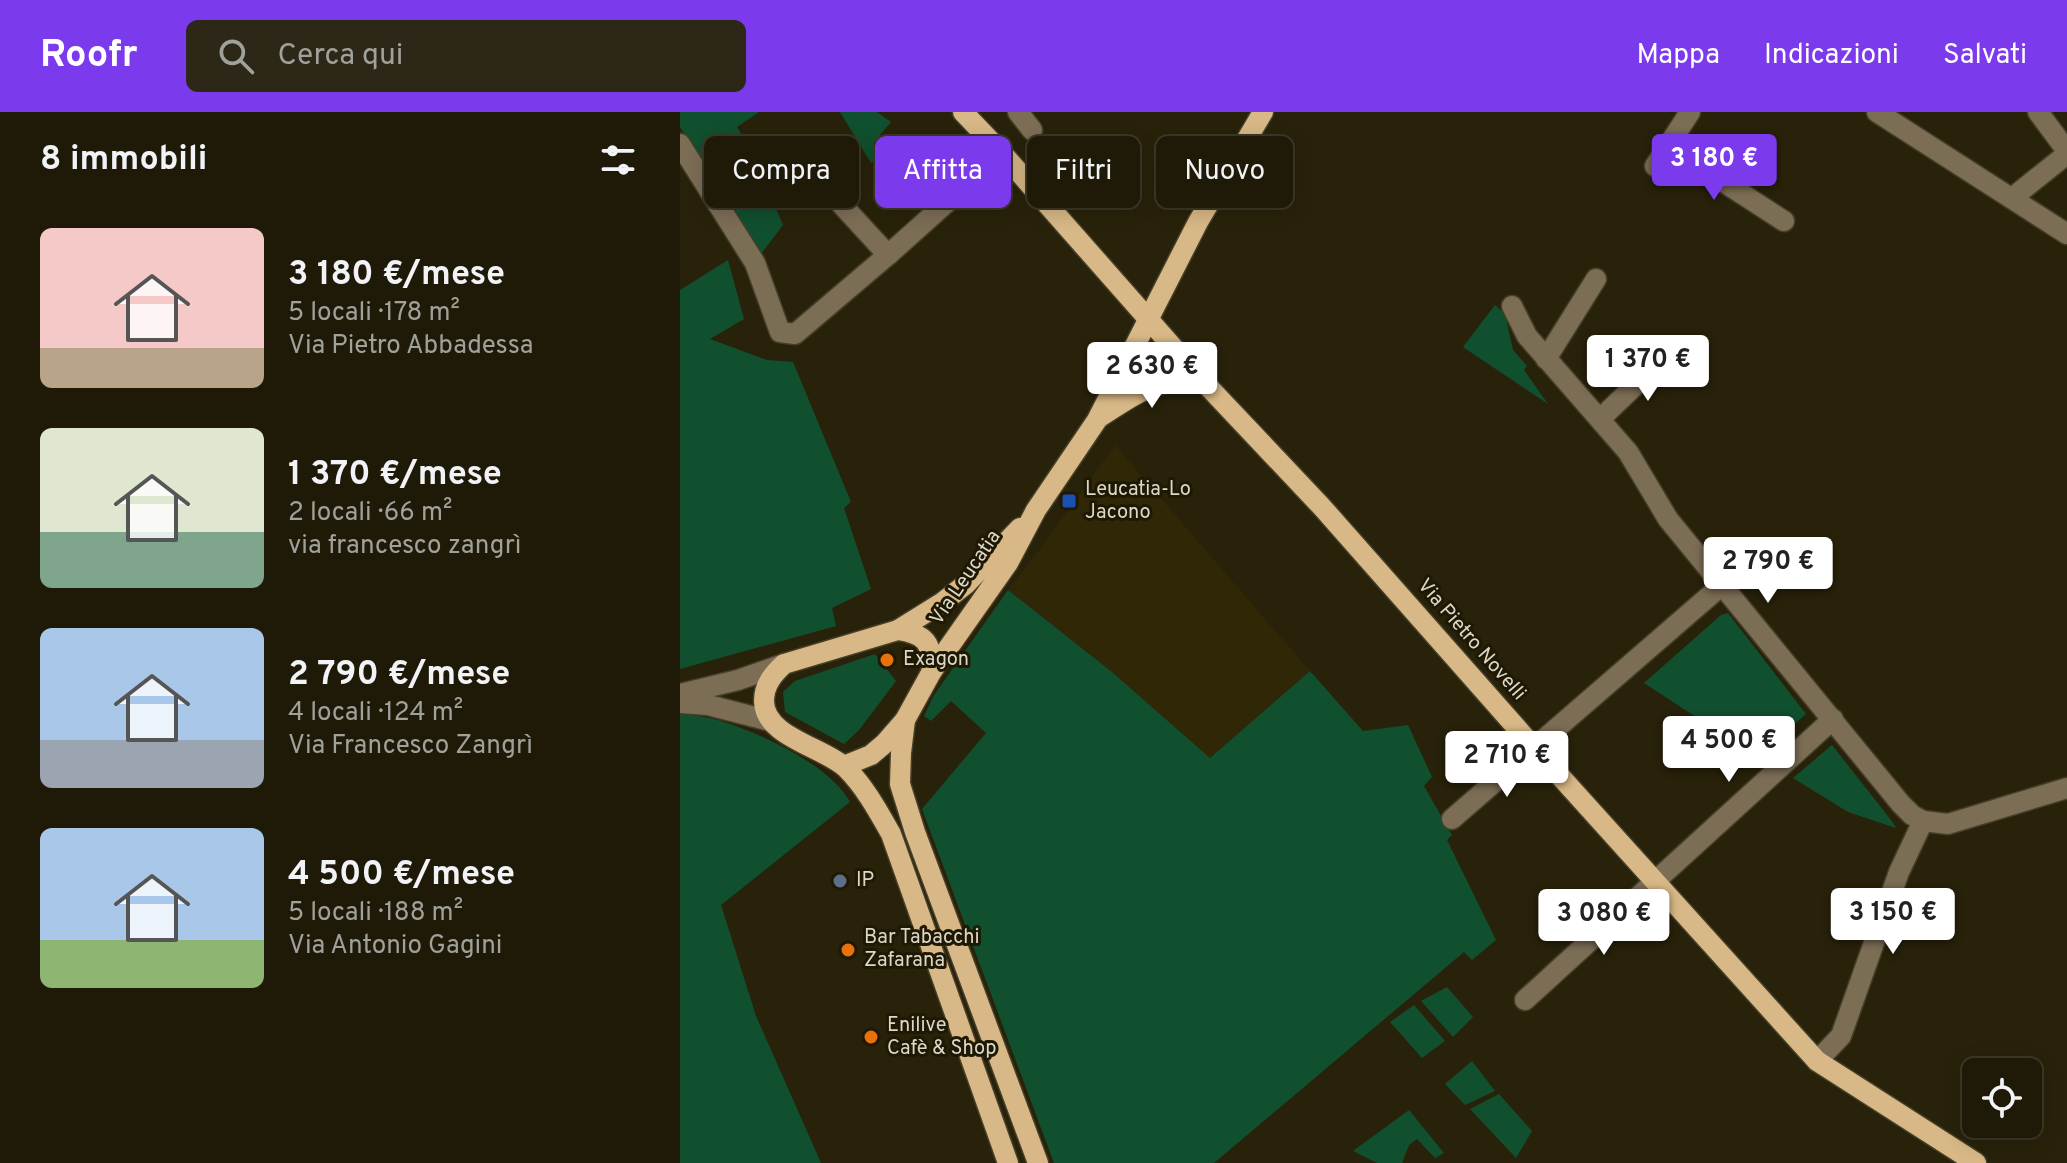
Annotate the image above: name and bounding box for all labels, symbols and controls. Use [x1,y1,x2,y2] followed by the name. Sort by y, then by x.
[186,20,746,92] search box
[40,32,138,81] text: Roofr
[214,34,258,78] icon: search
[278,38,403,75] text: Cerca qui
[1637,38,1720,74] text: Mappa
[1764,38,1899,74] text: Indicazioni
[1943,38,2027,74] text: Salvati
[1640,134,1788,202] pin: 3 180 €
[704,136,859,208] chip: Compra
[875,136,1011,208] chip: Affitta
[1027,136,1140,208] chip: Filtri
[1156,136,1293,208] chip: Nuovo
[596,138,640,182] icon: filters
[40,139,207,182] text: 8 immobili
[1670,143,1758,176] text: 3 180 €
[288,254,505,297] text: 3 180 €/mese
[104,260,200,356] icon: home
[288,297,460,330] text: 5 locali · 178 m²
[288,330,533,363] text: Via Pietro Abbadessa
[1574,335,1722,403] pin: 1 370 €
[1078,342,1226,410] pin: 2 630 €
[1605,344,1691,377] text: 1 370 €
[1105,351,1199,384] text: 2 630 €
[288,454,502,497] text: 1 370 €/mese
[104,460,200,556] icon: home
[1085,477,1191,526] place label: Leucatia-Lo Jacono
[1060,492,1078,510] marker: Leucatia-Lo Jacono
[288,497,452,530] text: 2 locali · 66 m²
[925,525,1007,631] street label: Via Leucatia
[288,530,521,563] text: via francesco zangrì
[1694,537,1842,605] pin: 2 790 €
[1722,546,1814,579] text: 2 790 €
[1411,574,1531,706] street label: Via Pietro Novelli
[903,647,969,673] place label: Exagon
[878,651,896,669] marker: Exagon
[288,654,510,697] text: 2 790 €/mese
[104,660,200,756] icon: home
[288,697,463,730] text: 4 locali · 124 m²
[1655,716,1803,784] pin: 4 500 €
[1681,725,1777,758] text: 4 500 €
[288,730,533,763] text: Via Francesco Zangrì
[1433,731,1581,799] pin: 2 710 €
[1463,740,1551,773] text: 2 710 €
[288,854,515,897] text: 4 500 €/mese
[104,860,200,956] icon: home
[856,868,874,894] place label: IP
[831,872,849,890] marker: IP
[1819,888,1967,956] pin: 3 150 €
[1530,889,1678,957] pin: 3 080 €
[288,897,463,930] text: 5 locali · 188 m²
[1849,897,1937,930] text: 3 150 €
[1556,898,1652,931] text: 3 080 €
[864,925,979,974] place label: Bar Tabacchi Zafarana
[288,930,502,963] text: Via Antonio Gagini
[839,941,857,959] marker: Bar Tabacchi Zafarana
[887,1013,996,1062] place label: Enilive Cafè & Shop
[862,1028,880,1046] marker: Enilive Cafè & Shop
[1962,1058,2042,1138] map controls
[1962,1058,2042,1138] button: locate

